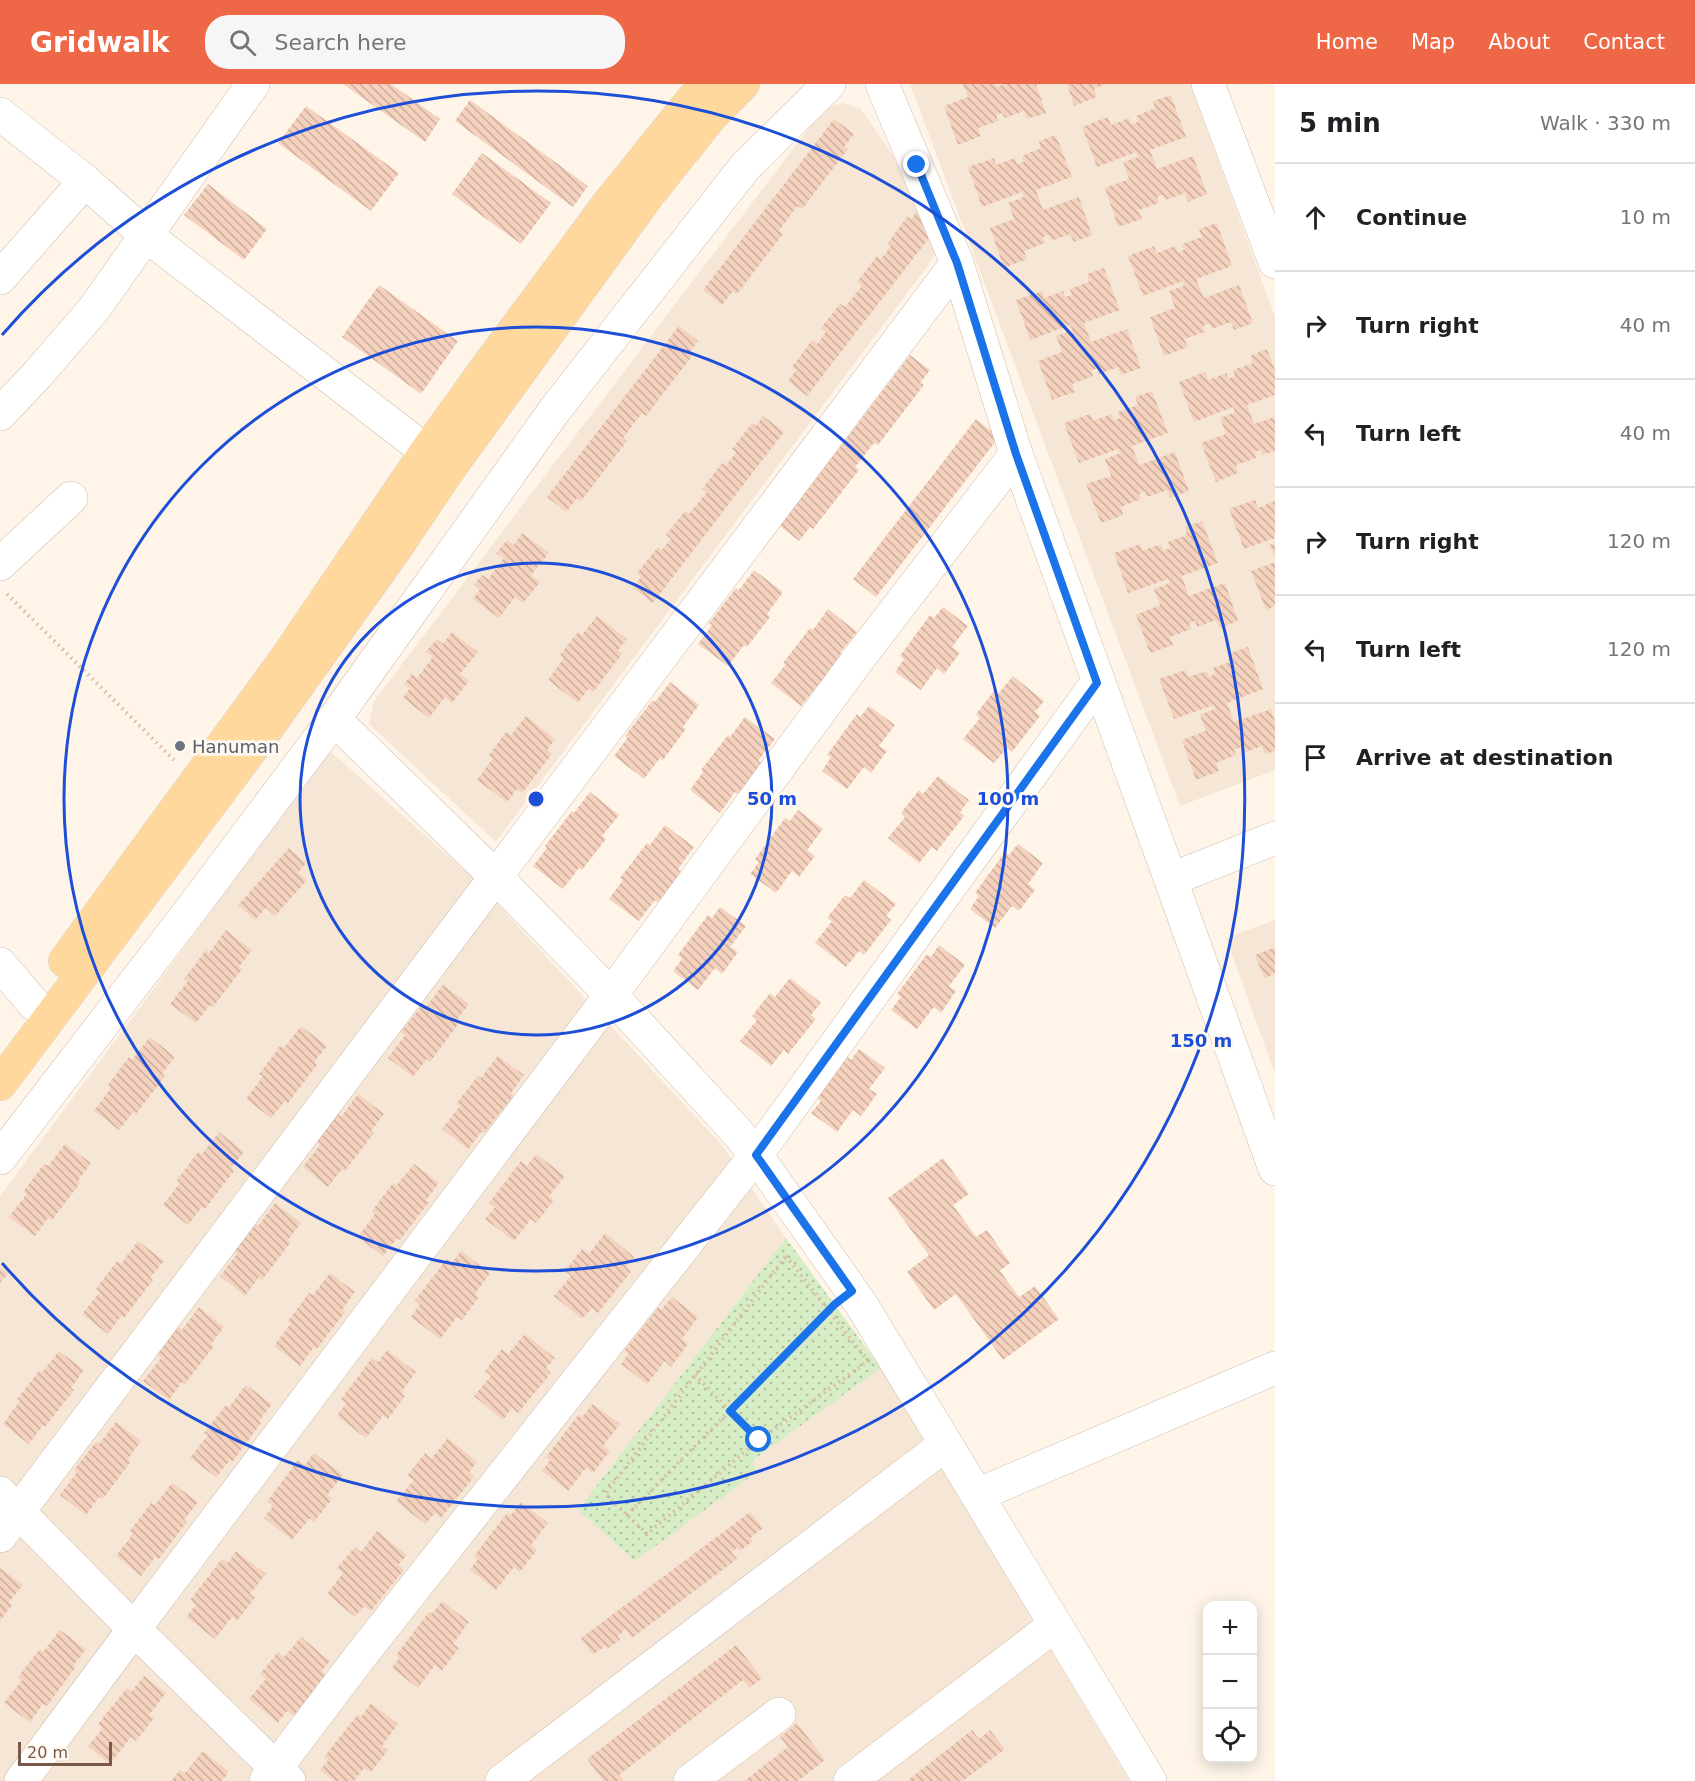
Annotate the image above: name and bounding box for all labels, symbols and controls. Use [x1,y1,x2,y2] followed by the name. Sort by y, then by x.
[205,15,625,69] search box
[30,26,169,59] text: Gridwalk
[226,26,259,59] icon: search
[274,30,407,55] text: Search here
[1316,30,1378,54] text: Home
[1411,30,1455,54] text: Map
[1488,30,1550,54] text: About
[1583,30,1665,54] text: Contact
[1299,108,1381,138] text: 5 min
[1540,111,1671,135] text: Walk · 330 m
[903,151,929,177] route end
[1299,201,1332,234] icon: ahead
[1356,205,1467,230] text: Continue
[1620,205,1671,229] text: 10 m
[1299,309,1332,342] icon: right
[1356,313,1479,338] text: Turn right
[1620,313,1671,337] text: 40 m
[1299,417,1332,450] icon: left
[1356,421,1461,446] text: Turn left
[1620,421,1671,445] text: 40 m
[1299,525,1332,558] icon: right
[1356,529,1479,554] text: Turn right
[1607,529,1671,553] text: 120 m
[1299,633,1332,666] icon: left
[1356,637,1461,662] text: Turn left
[1607,637,1671,661] text: 120 m
[192,736,279,757] place label: Hanuman
[173,739,187,753] marker: Hanuman
[1299,741,1332,774] icon: arrive
[1356,745,1613,770] text: Arrive at destination
[747,788,797,809] text: 50 m
[977,788,1039,809] text: 100 m
[526,789,546,809] centre of rings
[1170,1030,1232,1051] text: 150 m
[745,1426,771,1452] route start
[1203,1601,1257,1763] map controls
[1203,1601,1257,1655] button: +
[1203,1655,1257,1709] button: −
[1203,1709,1257,1763] button: locate
[18,1739,112,1766] scale bar
[27,1743,68,1762] text: 20 m

